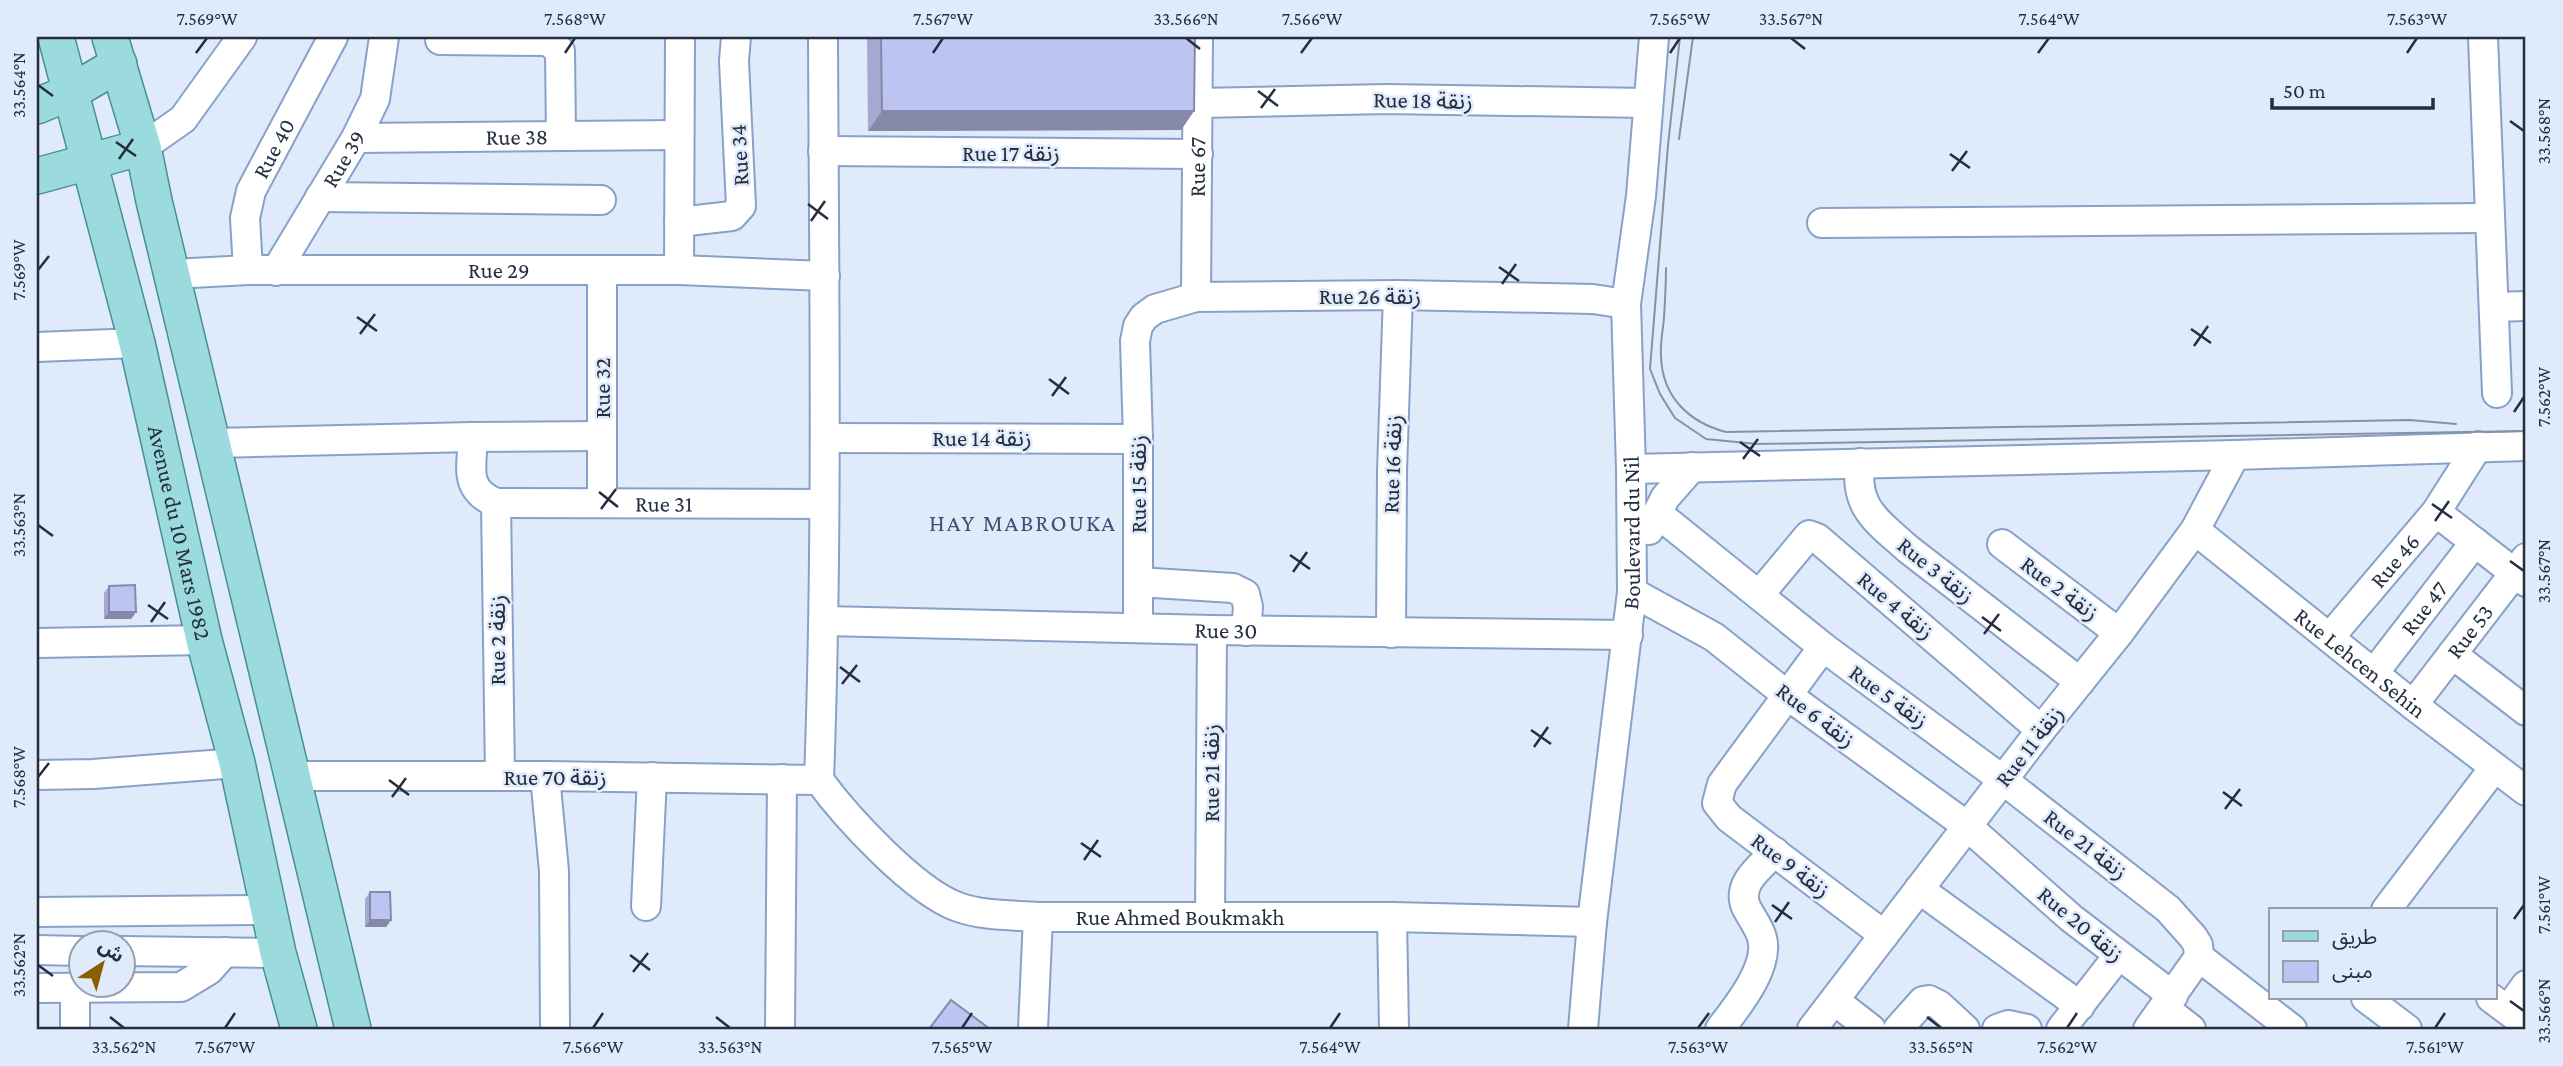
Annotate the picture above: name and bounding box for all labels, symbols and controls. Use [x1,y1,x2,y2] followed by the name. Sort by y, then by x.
[177,9,238,29] text: 7.569°W
[544,9,606,29] text: 7.568°W
[913,9,973,29] text: 7.567°W
[1153,9,1219,29] text: 33.566°N
[1282,9,1343,29] text: 7.566°W
[1650,9,1711,29] text: 7.565°W
[1759,9,1823,29] text: 33.567°N
[2018,9,2080,29] text: 7.564°W
[2387,9,2447,29] text: 7.563°W
[9,52,29,118] text: 33.564°N
[2272,66,2434,110] scale bar
[2283,79,2326,103] text: 50 m
[1373,86,1473,115] street label: Rue 18 زنقة
[2534,98,2554,164] text: 33.568°N
[247,114,300,183] street label: Rue 40
[486,123,548,150] street label: Rue 38
[724,123,754,187] street label: Rue 34
[317,126,371,192] street label: Rue 39
[1184,136,1210,197] street label: Rue 67
[962,140,1060,167] street label: Rue 17 زنقة
[9,239,29,300] text: 7.569°W
[468,257,530,283] street label: Rue 29
[1319,283,1421,310] street label: Rue 26 زنقة
[589,358,615,418] street label: Rue 32
[2534,366,2554,427] text: 7.562°W
[1377,414,1408,514] street label: Rue 16 زنقة
[143,423,217,643] street label: Avenue du 10 Mars 1982
[932,425,1032,452] street label: Rue 14 زنقة
[1125,435,1152,533] street label: Rue 15 زنقة
[1617,456,1645,611] street label: Boulevard du Nil
[635,490,693,517] street label: Rue 31
[9,493,29,557] text: 33.563°N
[929,509,1117,536] district label: HAY MABROUKA
[2365,528,2425,593] street label: Rue 46
[1892,531,1979,609] street label: Rue 3 زنقة
[2534,539,2554,603] text: 33.567°N
[2015,550,2104,627] street label: Rue 2 زنقة
[1852,566,1939,645] street label: Rue 4 زنقة
[2395,576,2453,640] street label: Rue 47
[484,595,511,685] street label: Rue 2 زنقة
[2441,599,2498,663] street label: Rue 53
[2289,602,2431,723] street label: Rue Lehcen Sehin
[1194,617,1258,644] street label: Rue 30
[1844,659,1933,734] street label: Rue 5 زنقة
[1771,677,1860,754] street label: Rue 6 زنقة
[1989,700,2069,792] street label: Rue 11 زنقة
[1198,724,1225,822] street label: Rue 21 زنقة
[9,746,29,808] text: 7.568°W
[503,764,607,791] street label: Rue 70 زنقة
[2039,803,2133,885] street label: Rue 21 زنقة
[1746,827,1835,904] street label: Rue 9 زنقة
[2534,876,2554,934] text: 7.561°W
[2032,881,2129,968] street label: Rue 20 زنقة
[1075,904,1285,930] street label: Rue Ahmed Boukmakh
[2269,908,2496,1000] legend
[2332,925,2377,950] text: طريق
[66,930,136,1000] north arrow
[9,933,29,997] text: 33.562°N
[95,935,128,967] text: ش
[2332,959,2373,983] text: مبنى
[2534,978,2554,1044] text: 33.566°N
[92,1037,156,1057] text: 33.562°N
[195,1037,255,1057] text: 7.567°W
[563,1037,624,1057] text: 7.566°W
[698,1037,762,1057] text: 33.563°N
[932,1037,993,1057] text: 7.565°W
[1299,1037,1361,1057] text: 7.564°W
[1668,1037,1728,1057] text: 7.563°W
[1909,1037,1974,1057] text: 33.565°N
[2037,1037,2098,1057] text: 7.562°W
[2406,1037,2464,1057] text: 7.561°W

